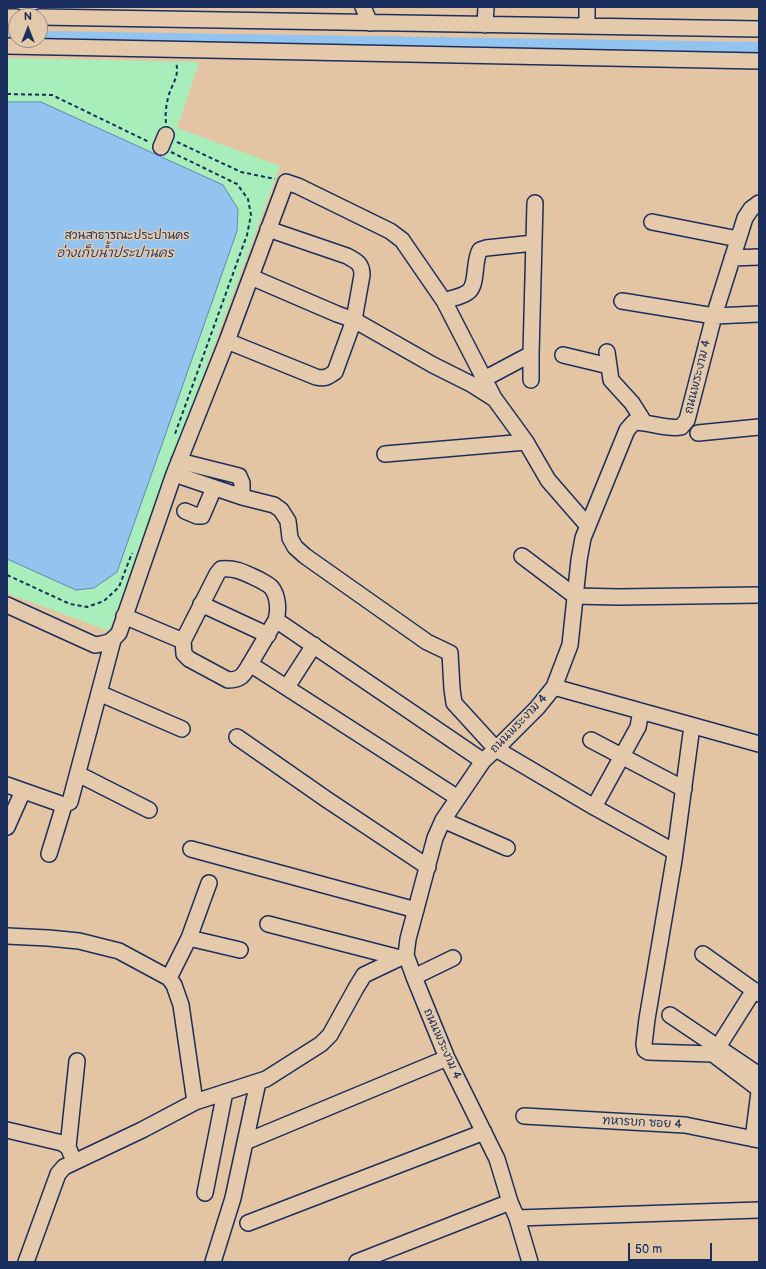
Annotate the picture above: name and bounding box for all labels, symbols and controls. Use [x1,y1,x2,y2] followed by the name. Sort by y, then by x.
[8,8,48,48] north arrow
[24,10,32,23] text: N
[64,229,190,243] park label: สวนสาธารณะประปานคร
[56,246,174,262] water label: อ่างเก็บน้ำประปานคร
[682,338,714,416] street label: ถนนพระงาม 4
[487,692,551,756] street label: ถนนพระงาม 4
[420,1006,464,1082] street label: ถนนพระงาม 4
[602,1114,682,1132] street label: ทหารบก ซอย 4
[630,1235,714,1261] scale bar
[635,1242,662,1257] text: 50 m

